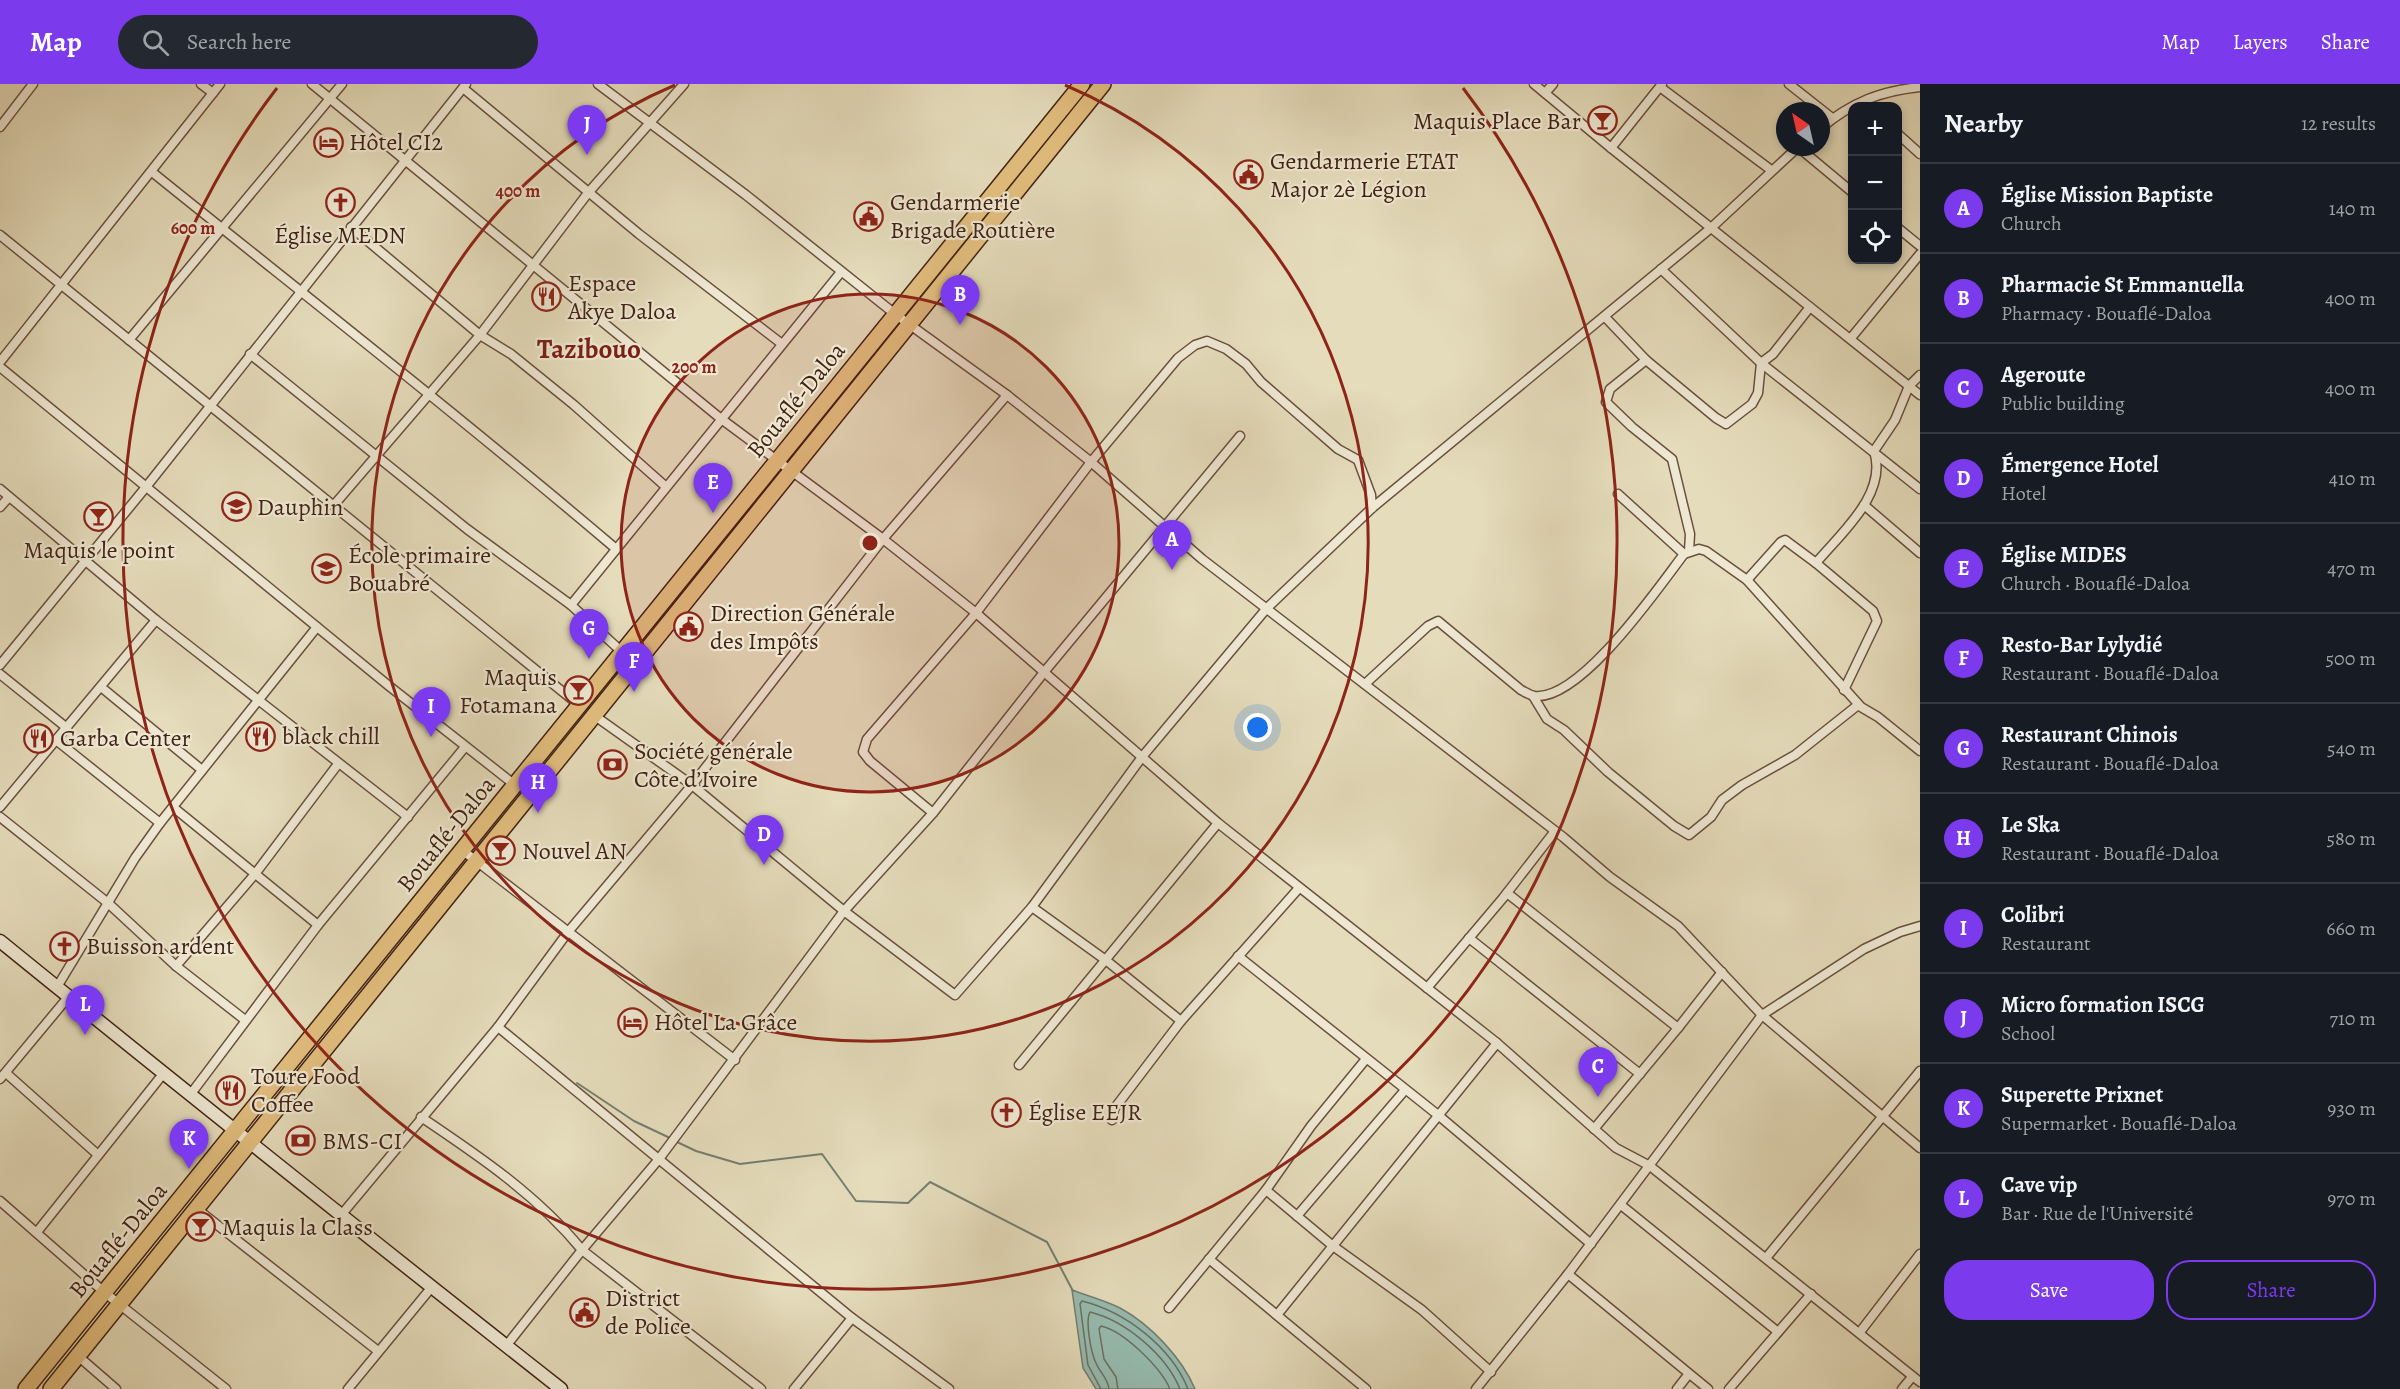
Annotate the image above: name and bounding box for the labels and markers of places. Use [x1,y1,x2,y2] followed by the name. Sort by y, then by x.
[1413,105,1581,137] place label: Maquis Place Bar
[1586,105,1618,137] bar icon: Maquis Place Bar
[568,106,606,155] pin: J
[312,126,344,158] hotel icon: Hôtel CI2
[349,126,443,158] place label: Hôtel CI2
[1270,145,1458,205] place label: Gendarmerie ETAT Major 2è Légion
[1233,159,1265,191] public building icon: Gendarmerie ETAT Major 2è Légion
[324,186,356,218] church icon: Église MEDN
[890,186,1055,246] place label: Gendarmerie Brigade Routière
[853,200,885,232] public building icon: Gendarmerie Brigade Routière
[274,219,406,251] place label: Église MEDN
[567,267,677,327] place label: Espace Akye Daloa
[940,276,980,325] pin: B
[531,281,563,313] restaurant icon: Espace Akye Daloa
[694,464,732,513] pin: E
[220,491,252,523] school or university icon: Dauphin
[257,491,343,523] place label: Dauphin
[83,501,115,533] bar icon: Maquis le point
[1152,520,1192,570] pin: A
[860,533,880,553] centre of rings
[23,534,175,566] place label: Maquis le point
[348,539,491,599] place label: École primaire Bouabré
[311,553,343,585] school or university icon: École primaire Bouabré
[710,597,895,657] place label: Direction Générale des Impôts
[570,610,608,659] pin: G
[673,611,705,643] public building icon: Direction Générale des Impôts
[614,642,654,692] pin: F
[459,661,558,721] place label: Maquis Fotamana
[562,675,594,707] bar icon: Maquis Fotamana
[412,688,450,737] pin: I
[245,720,277,752] restaurant icon: black chill
[282,720,380,752] place label: black chill
[23,722,55,754] restaurant icon: Garba Center
[60,722,191,754] place label: Garba Center
[634,735,793,795] place label: Société générale Côte d’Ivoire
[597,749,629,781] bank icon: Société générale Côte d’Ivoire
[518,764,558,813] pin: H
[744,816,783,865] pin: D
[485,835,517,867] bar icon: Nouvel AN
[522,835,627,867] place label: Nouvel AN
[49,930,81,962] church icon: Buisson ardent
[86,930,234,962] place label: Buisson ardent
[66,986,104,1035] pin: L
[617,1006,649,1038] hotel icon: Hôtel La Grâce
[654,1006,797,1038] place label: Hôtel La Grâce
[1578,1048,1618,1097] pin: C
[251,1060,360,1120] place label: Toure Food Coffee
[214,1074,246,1106] restaurant icon: Toure Food Coffee
[991,1096,1023,1128] church icon: Église EEJR
[1028,1096,1142,1128] place label: Église EEJR
[170,1120,208,1169] pin: K
[285,1125,317,1157] bank icon: BMS-CI
[322,1125,402,1157] place label: BMS-CI
[185,1211,217,1243] bar icon: Maquis la Class
[222,1211,373,1243] place label: Maquis la Class
[605,1282,691,1342] place label: District de Police
[568,1296,600,1328] public building icon: District de Police

